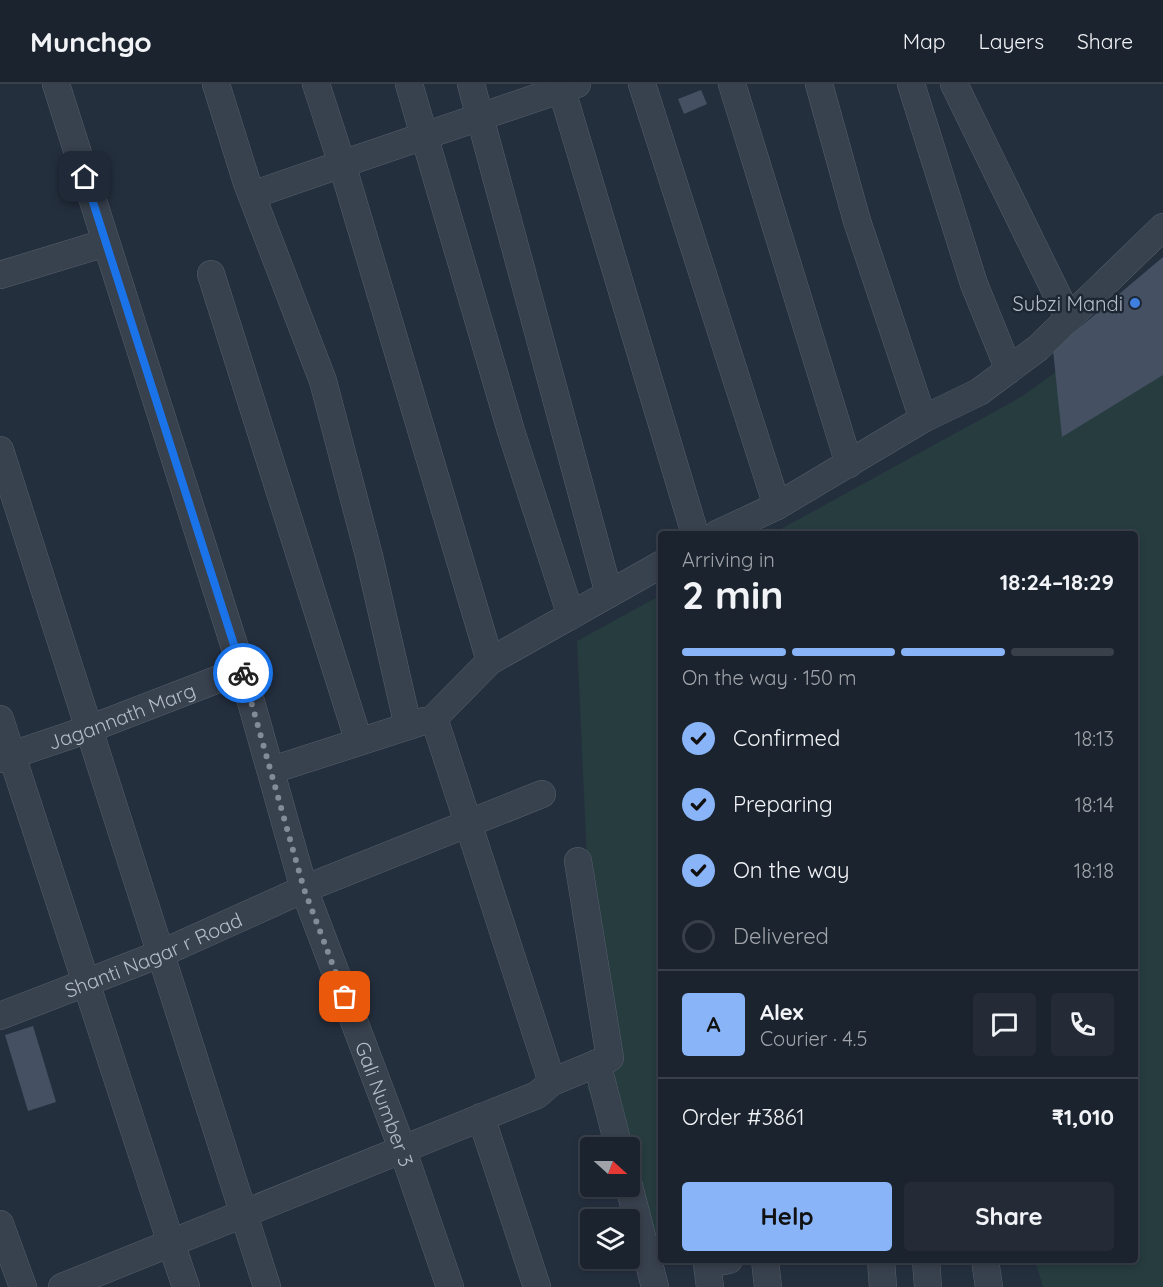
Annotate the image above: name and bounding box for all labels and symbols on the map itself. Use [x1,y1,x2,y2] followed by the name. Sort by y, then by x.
[59,151,110,202] pin
[1013,291,1123,316] place label: Subzi Mandi
[1128,296,1142,310] marker: Subzi Mandi
[213,643,273,703] courier
[45,677,199,754] street label: Jagannath Marg
[61,906,246,1002] street label: Shanti Nagar r Road
[319,971,370,1022] pin
[350,1038,420,1170] street label: Gali Number 3
[580,1137,640,1197] north arrow

